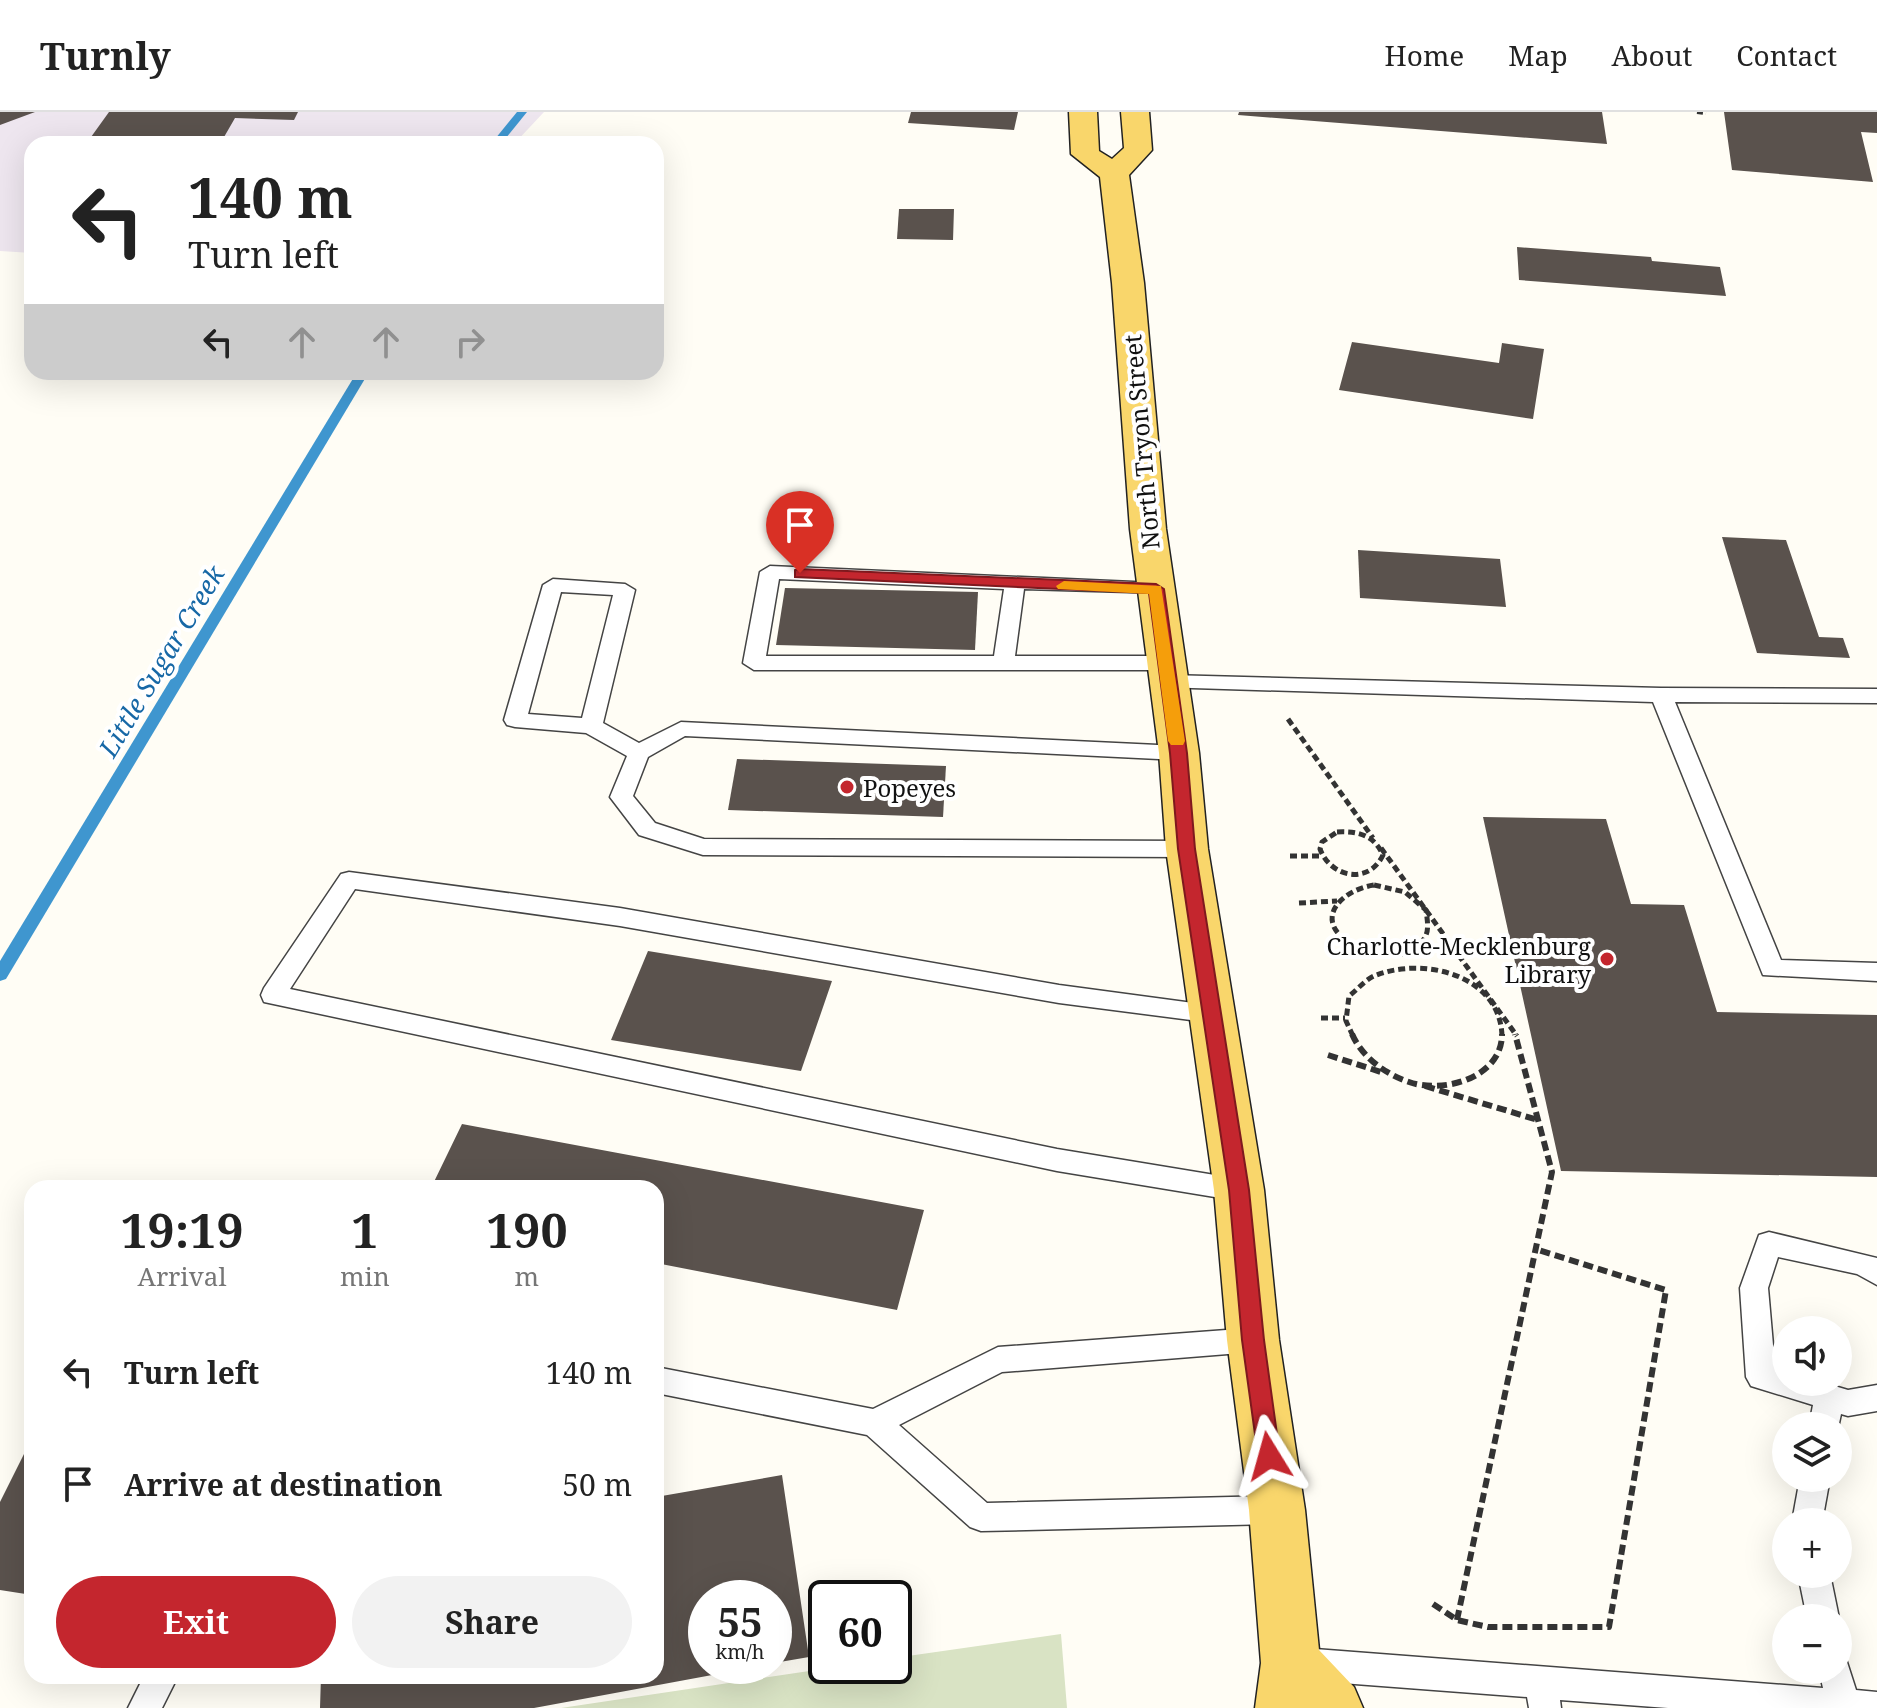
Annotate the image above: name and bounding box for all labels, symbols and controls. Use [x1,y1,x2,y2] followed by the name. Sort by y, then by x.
[40,29,171,81] text: Turnly
[1385,36,1464,74] text: Home
[1508,36,1568,74] text: Map
[1612,36,1692,74] text: About
[1736,36,1837,74] text: Contact
[188,158,353,234] text: 140 m
[56,168,160,272] icon: left
[188,230,339,279] text: Turn left
[196,320,240,364] icon: left
[280,320,324,364] icon: ahead
[364,320,408,364] icon: ahead
[448,320,492,364] icon: right
[1115,333,1167,551] street label: North Tryon Street
[766,491,834,573] pin
[778,503,822,547] icon: arrive
[89,558,233,764] water label: Little Sugar Creek
[863,771,956,804] place label: Popeyes
[838,778,856,796] marker: Popeyes
[1327,929,1591,990] place label: Charlotte-Mecklenburg Library
[1598,950,1616,968] marker: Charlotte-Mecklenburg Library
[120,1197,244,1262] text: 19:19
[351,1197,378,1262] text: 1
[486,1197,568,1262] text: 190
[138,1258,226,1294] text: Arrival
[340,1258,390,1294] text: min
[515,1258,539,1294] text: m
[1772,1316,1852,1684] map controls
[1772,1316,1852,1396] button: sound
[56,1350,100,1394] icon: left
[124,1352,259,1393] text: Turn left
[546,1352,632,1393] text: 140 m
[1772,1412,1852,1492] button: layers
[1227,1414,1311,1498] position arrow
[56,1462,100,1506] icon: arrive
[124,1464,443,1505] text: Arrive at destination
[562,1464,632,1505] text: 50 m
[1772,1508,1852,1588] button: +
[56,1576,336,1668] button: Exit
[352,1576,632,1668] button: Share
[808,1580,912,1684] speed limit sign: 60
[717,1594,763,1649] text: 55
[1772,1604,1852,1684] button: −
[715,1638,765,1665] text: km/h

